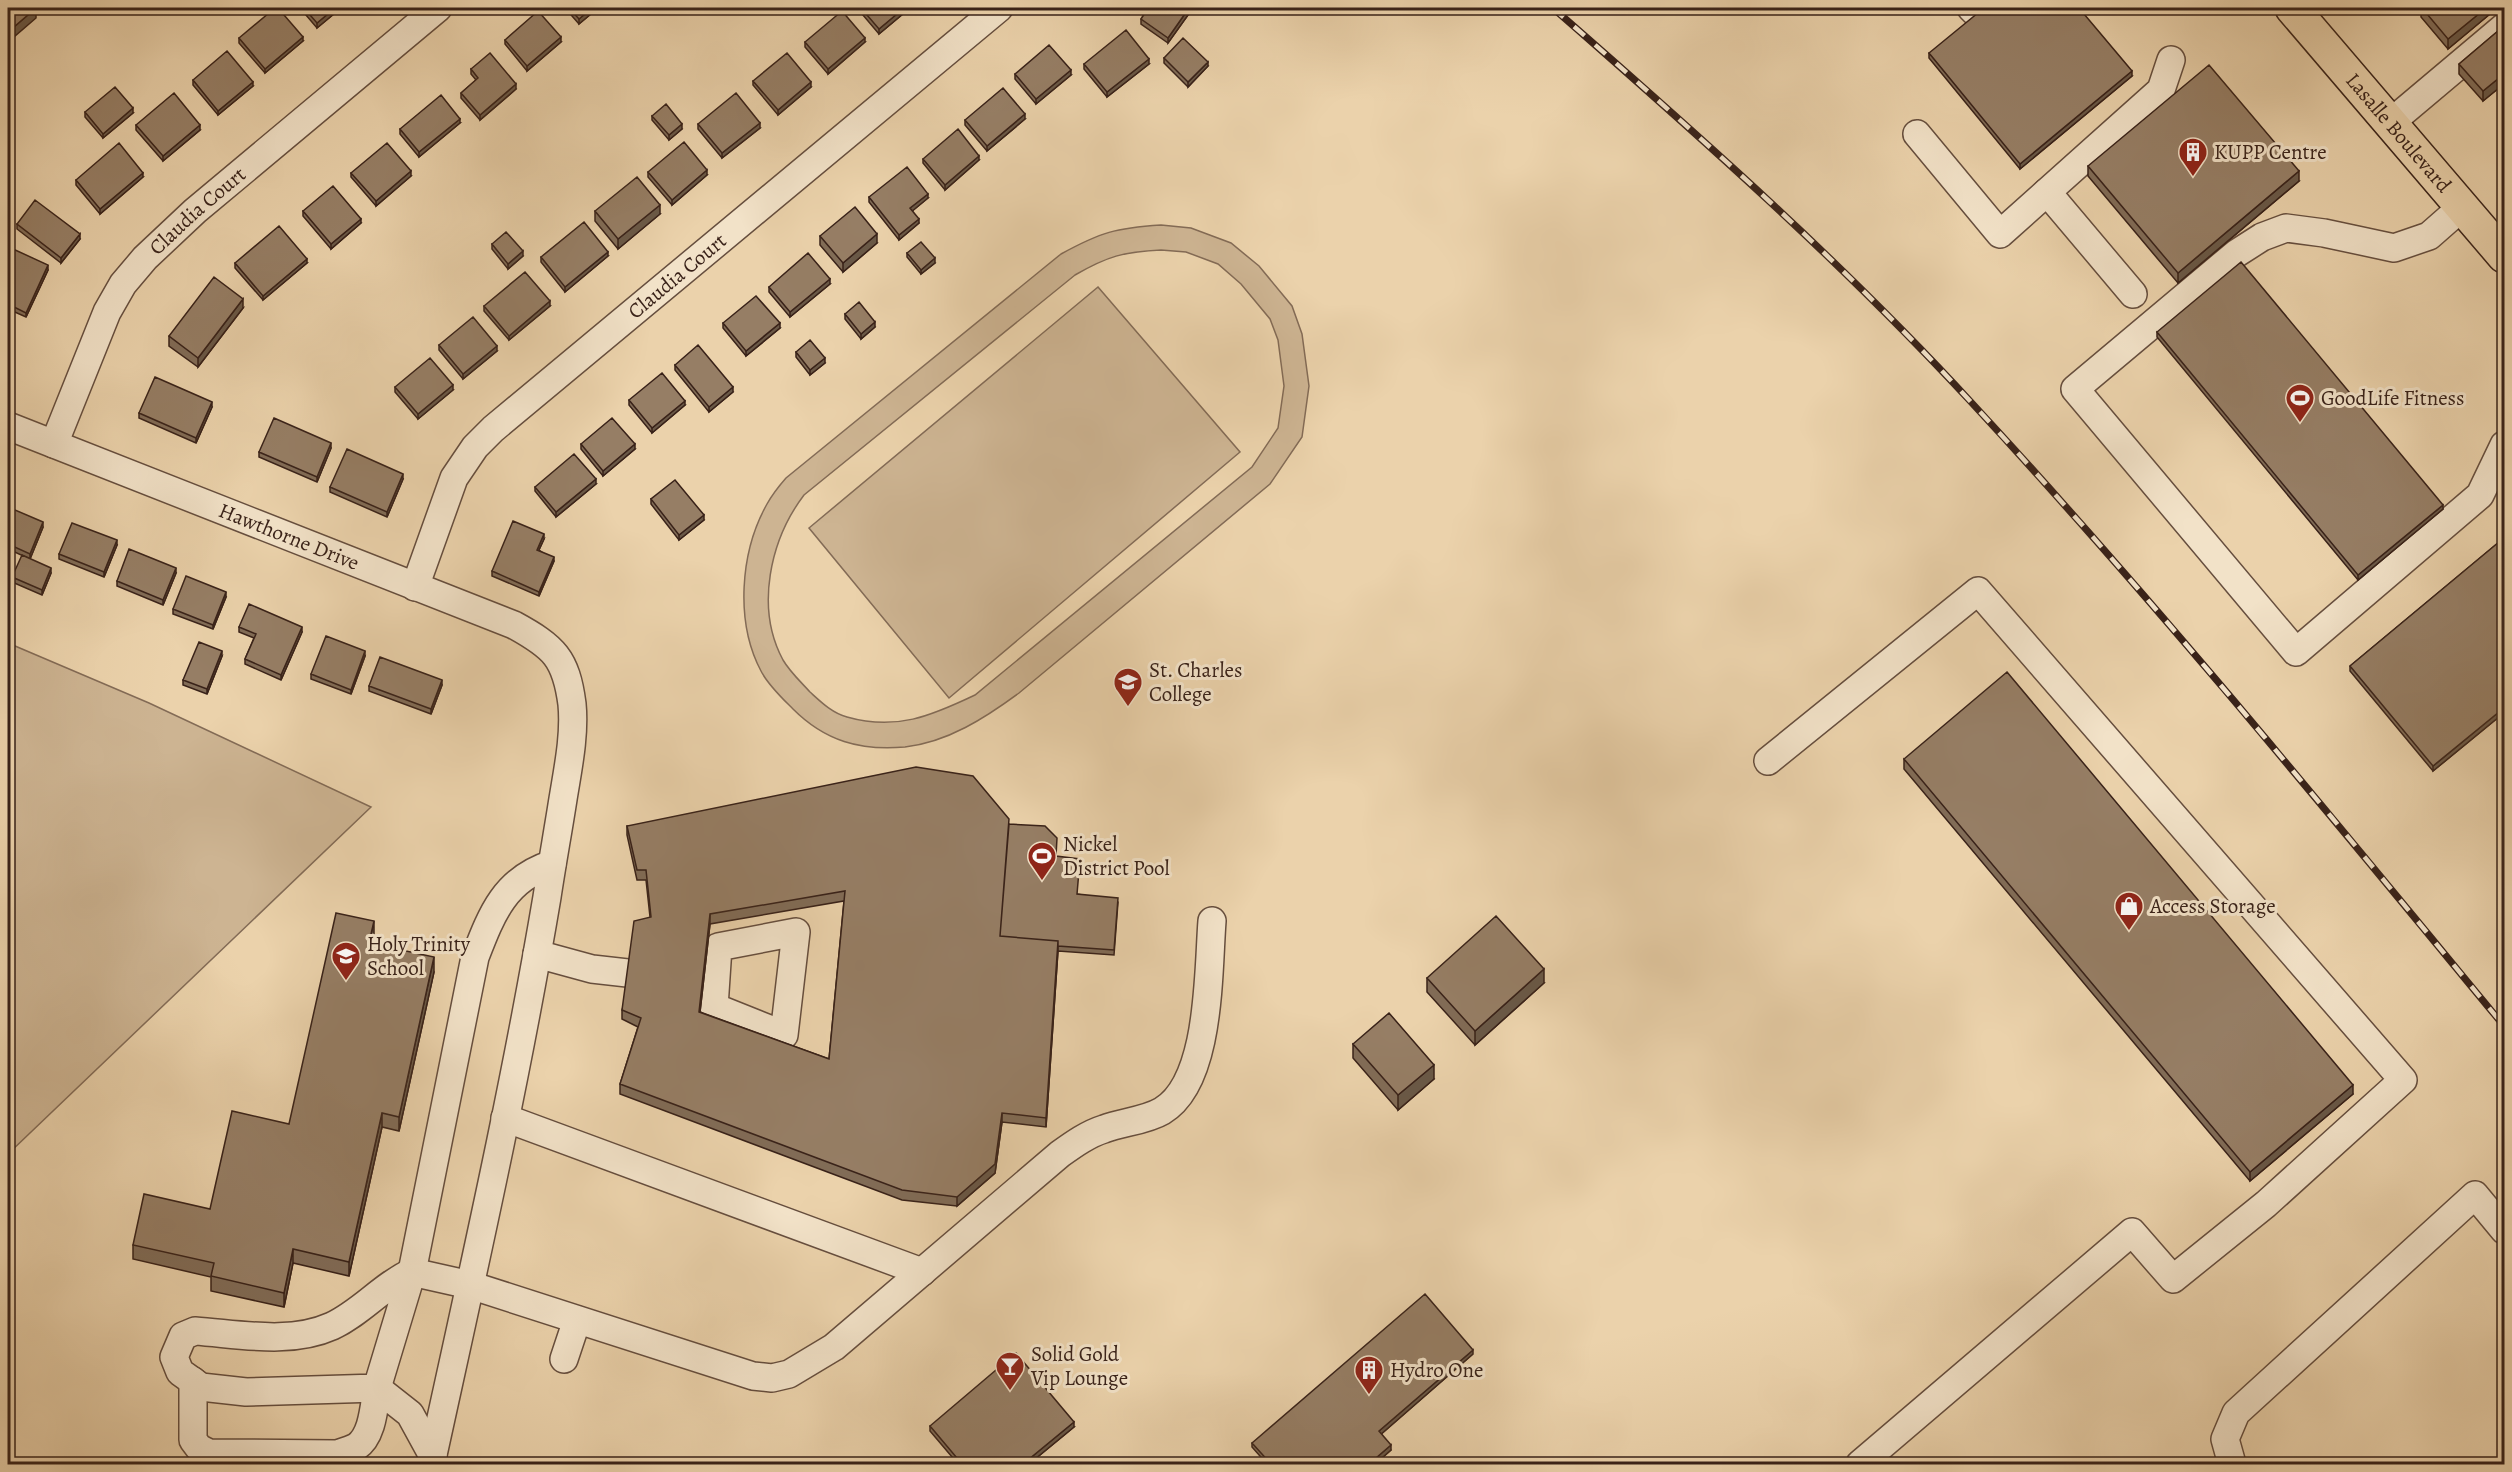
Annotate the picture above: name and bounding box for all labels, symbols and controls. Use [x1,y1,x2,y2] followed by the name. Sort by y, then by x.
[2339,67,2458,199] street label: Lasalle Boulevard
[2177,136,2209,178] building icon: KUPP Centre
[2214,138,2327,166] place label: KUPP Centre
[143,161,252,261] street label: Claudia Court
[622,227,732,325] street label: Claudia Court
[2284,382,2316,424] sports icon: GoodLife Fitness
[2321,384,2464,412] place label: GoodLife Fitness
[215,496,363,577] street label: Hawthorne Drive
[1149,656,1242,708] place label: St. Charles College
[1112,666,1144,708] school or university icon: St. Charles College
[1063,830,1170,882] place label: Nickel District Pool
[1026,840,1058,882] sports icon: Nickel District Pool
[2113,890,2145,932] shop icon: Access Storage
[2149,892,2276,920] place label: Access Storage
[367,930,471,982] place label: Holy Trinity School
[330,940,362,982] school or university icon: Holy Trinity School
[1030,1340,1128,1392] place label: Solid Gold Vip Lounge
[994,1350,1026,1392] bar icon: Solid Gold Vip Lounge
[1353,1354,1385,1396] building icon: Hydro One
[1390,1356,1483,1384] place label: Hydro One

